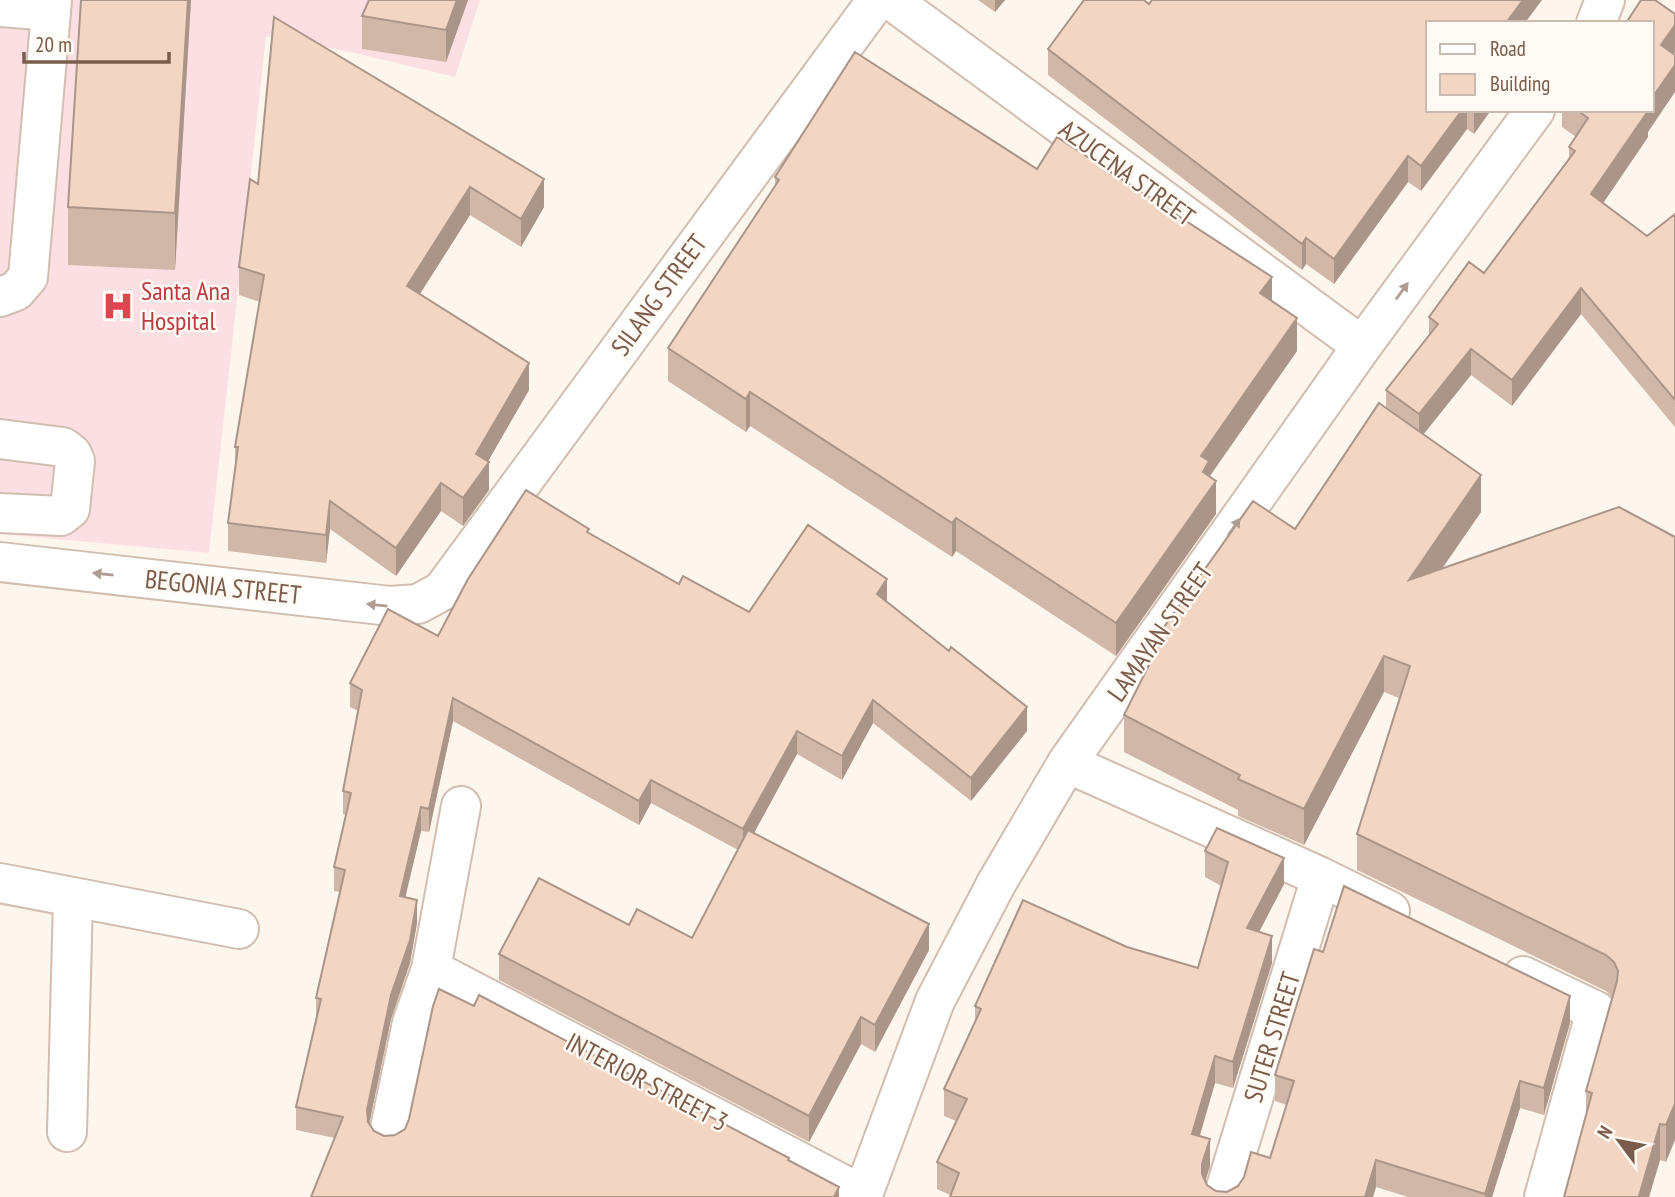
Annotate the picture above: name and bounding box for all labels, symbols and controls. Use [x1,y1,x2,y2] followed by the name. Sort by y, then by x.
[24,21,170,65] scale bar
[1426,21,1654,112] legend
[35,31,72,58] text: 20 m
[1490,35,1526,62] text: Road
[1490,70,1550,97] text: Building
[1053,112,1202,233] street label: AZUCENA STREET
[604,227,714,362] street label: SILANG STREET
[141,274,230,337] place label: Santa Ana Hospital
[1395,282,1409,301] one-way arrow
[101,289,135,323] hospital icon: Santa Ana Hospital
[1227,518,1241,536] one-way arrow
[1100,556,1220,707] street label: LAMAYAN STREET
[143,562,303,611] street label: BEGONIA STREET
[91,568,113,579] one-way arrow
[366,599,388,610] one-way arrow
[1236,967,1307,1106] street label: SUTER STREET
[560,1025,734,1138] street label: INTERIOR STREET 3
[1584,1106,1654,1176] north arrow
[1592,1121,1617,1143] text: N

